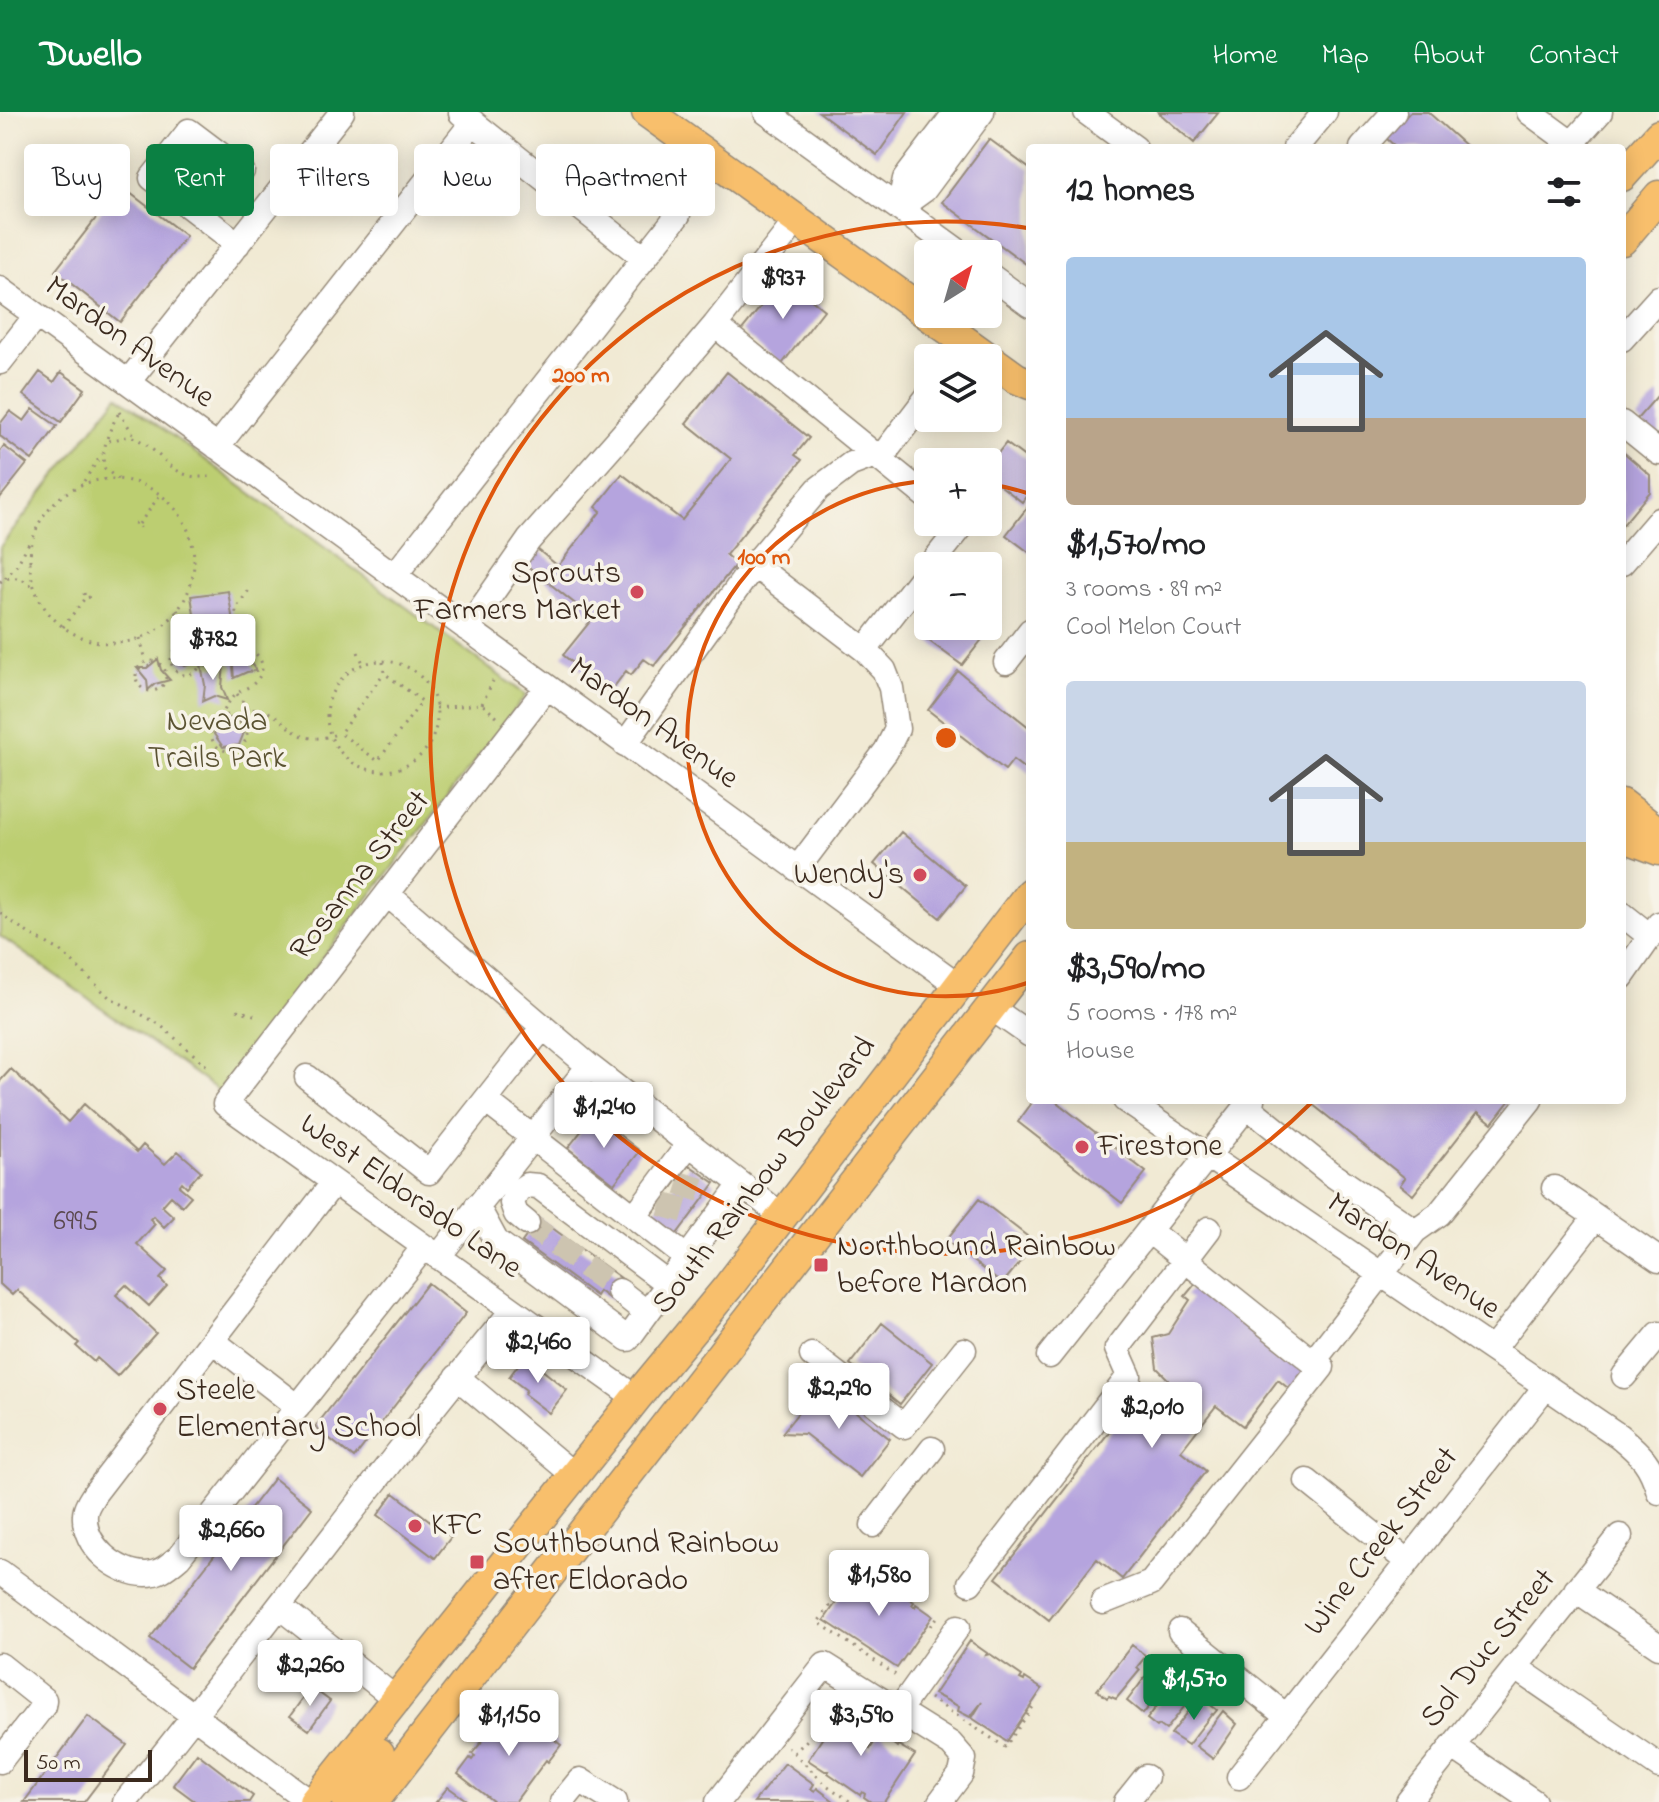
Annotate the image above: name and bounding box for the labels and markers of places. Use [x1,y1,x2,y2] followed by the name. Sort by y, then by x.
[736,253,830,321] pin: $937
[413,551,621,635] place label: Sprouts Farmers Market
[628,583,646,601] marker: Sprouts Farmers Market
[166,614,260,682] pin: $782
[932,724,960,752] centre of rings
[794,852,904,899] place label: Wendy's
[911,866,929,884] marker: Wendy's
[539,1082,669,1150] pin: $1,240
[1097,1124,1223,1171] place label: Firestone
[1073,1138,1091,1156] marker: Firestone
[837,1224,1116,1308] place label: Northbound Rainbow before Mardon
[812,1256,830,1274] marker: Northbound Rainbow before Mardon
[473,1317,603,1385] pin: $2,460
[774,1363,904,1431] pin: $2,290
[176,1368,421,1452] place label: Steele Elementary School
[1087,1382,1217,1450] pin: $2,010
[151,1400,169,1418] marker: Steele Elementary School
[431,1503,482,1550] place label: KFC
[166,1505,296,1573] pin: $2,660
[406,1517,424,1535] marker: KFC
[493,1521,779,1605] place label: Southbound Rainbow after Eldorado
[814,1550,944,1618] pin: $1,580
[468,1553,486,1571] marker: Southbound Rainbow after Eldorado
[245,1640,375,1708] pin: $2,260
[1129,1654,1259,1722] pin: $1,570
[444,1690,574,1758] pin: $1,150
[796,1690,926,1758] pin: $3,590

